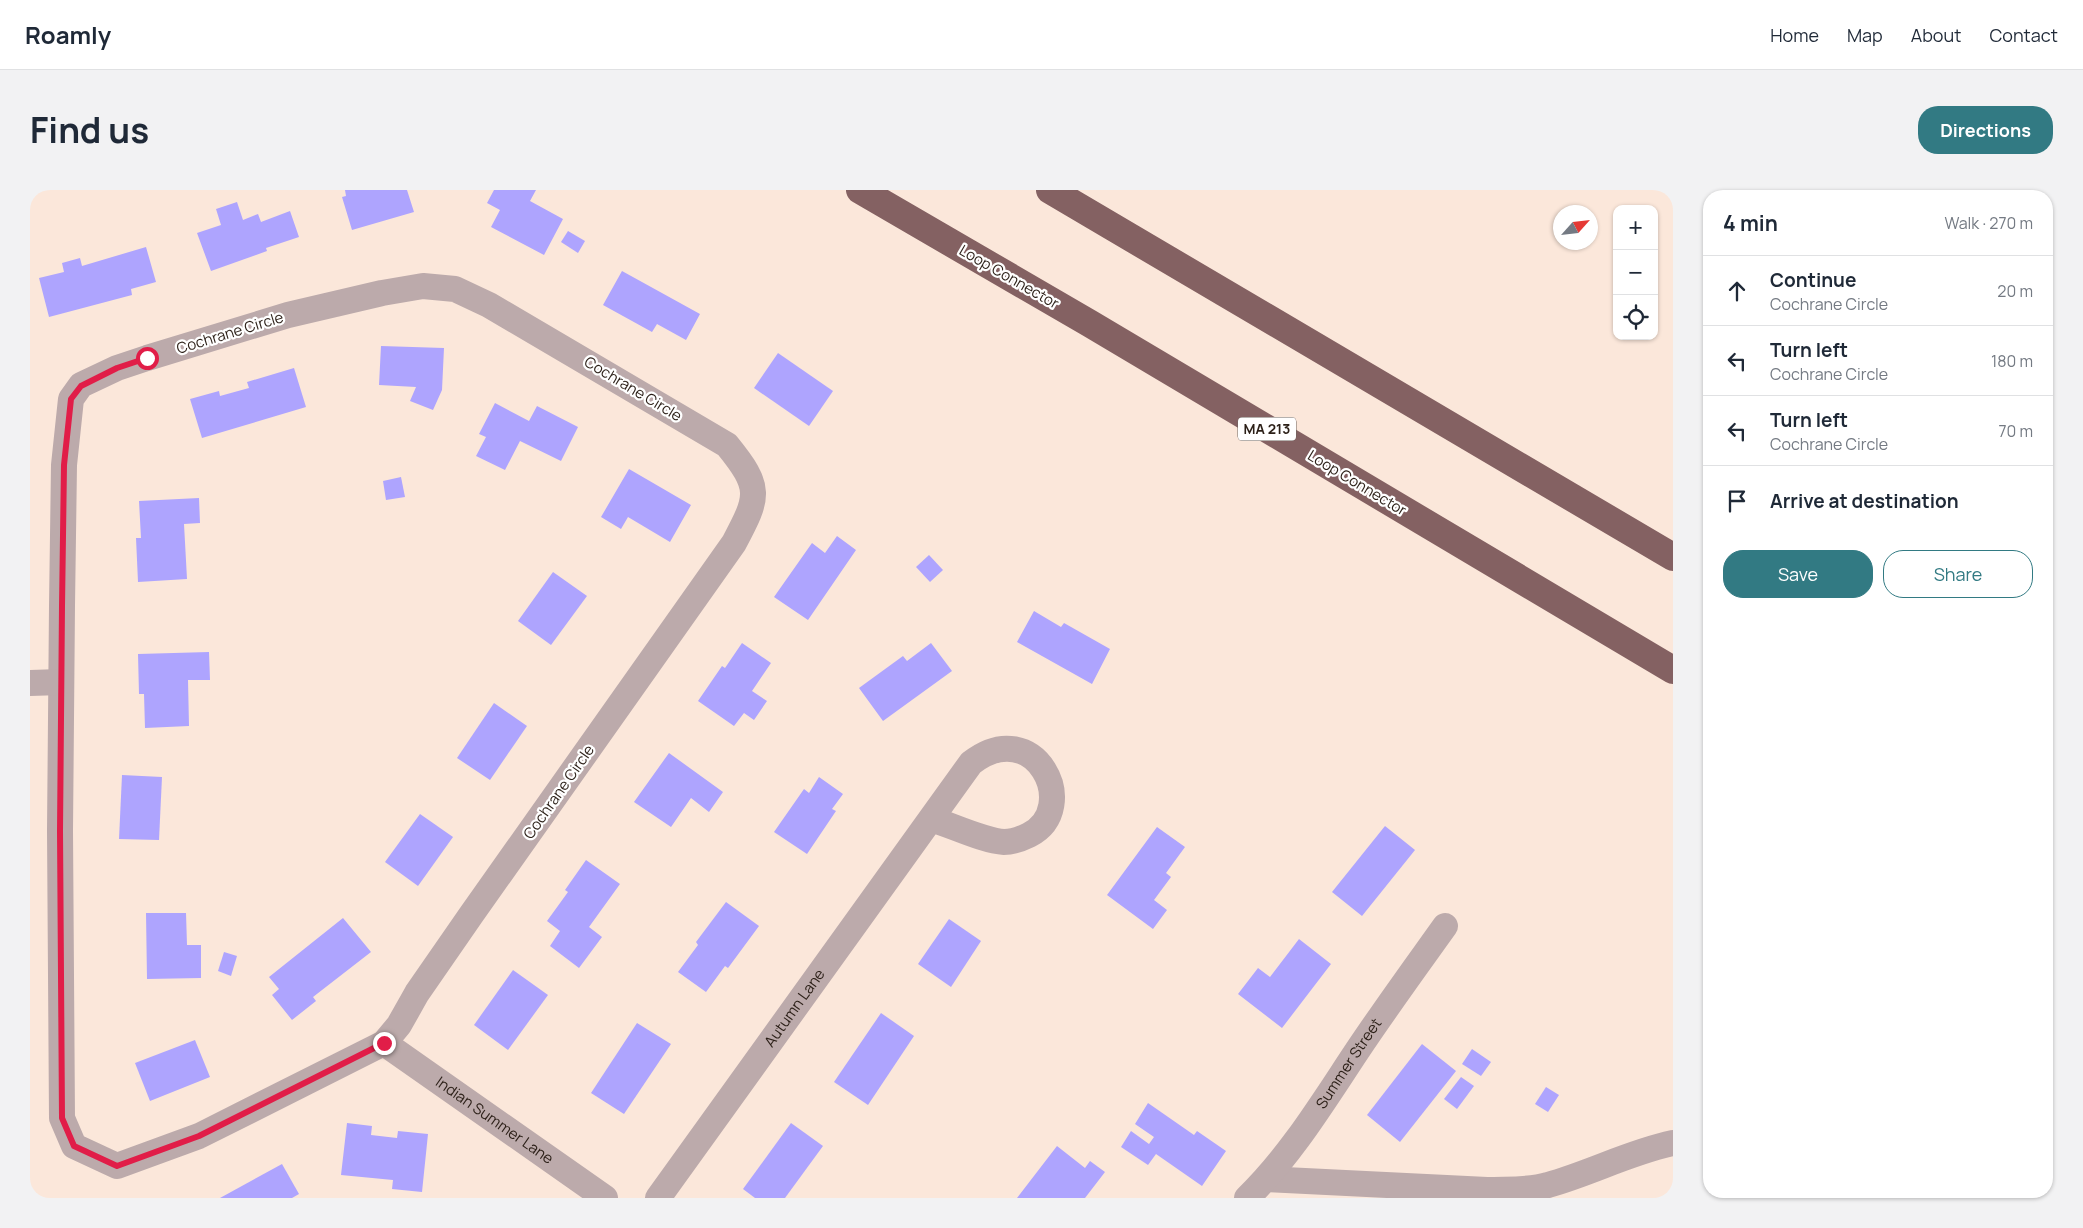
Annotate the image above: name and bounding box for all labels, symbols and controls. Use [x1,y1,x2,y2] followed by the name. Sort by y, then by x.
[25,18,111,51] text: Roamly
[1770,23,1819,47] text: Home
[1847,23,1883,47] text: Map
[1911,23,1961,47] text: About
[1989,23,2058,47] text: Contact
[30,106,149,154] text: Find us
[1918,106,2053,154] button: Directions
[1553,205,1598,250] north arrow
[1613,205,1658,340] map controls
[1613,205,1658,250] button: +
[1723,209,1778,237] text: 4 min
[1944,212,2033,234] text: Walk · 270 m
[956,240,1063,314] street label: Loop Connector
[1613,250,1658,295] button: −
[1770,267,1856,293] text: Continue
[1723,277,1751,305] icon: ahead
[1997,280,2033,302] text: 20 m
[1770,293,1888,315] text: Cochrane Circle
[1613,295,1658,340] button: locate
[174,306,286,359] street label: Cochrane Circle
[1770,337,1848,363] text: Turn left
[136,347,159,370] route start
[1723,347,1751,375] icon: left
[1991,350,2033,372] text: 180 m
[580,351,686,426] street label: Cochrane Circle
[1770,363,1888,385] text: Cochrane Circle
[1770,407,1848,433] text: Turn left
[1723,417,1751,445] icon: left
[1238,418,1296,440] road number: MA 213
[1998,420,2033,442] text: 70 m
[1770,433,1888,455] text: Cochrane Circle
[1304,445,1411,521] street label: Loop Connector
[1723,487,1751,515] icon: arrive
[1770,488,1959,514] text: Arrive at destination
[1723,550,1873,598] button: Save
[1883,550,2033,598] button: Share
[518,740,599,843] street label: Cochrane Circle
[759,964,830,1051] street label: Autumn Lane
[1311,1014,1386,1113] street label: Summer Street
[373,1032,396,1055] route end
[432,1071,558,1169] street label: Indian Summer Lane

